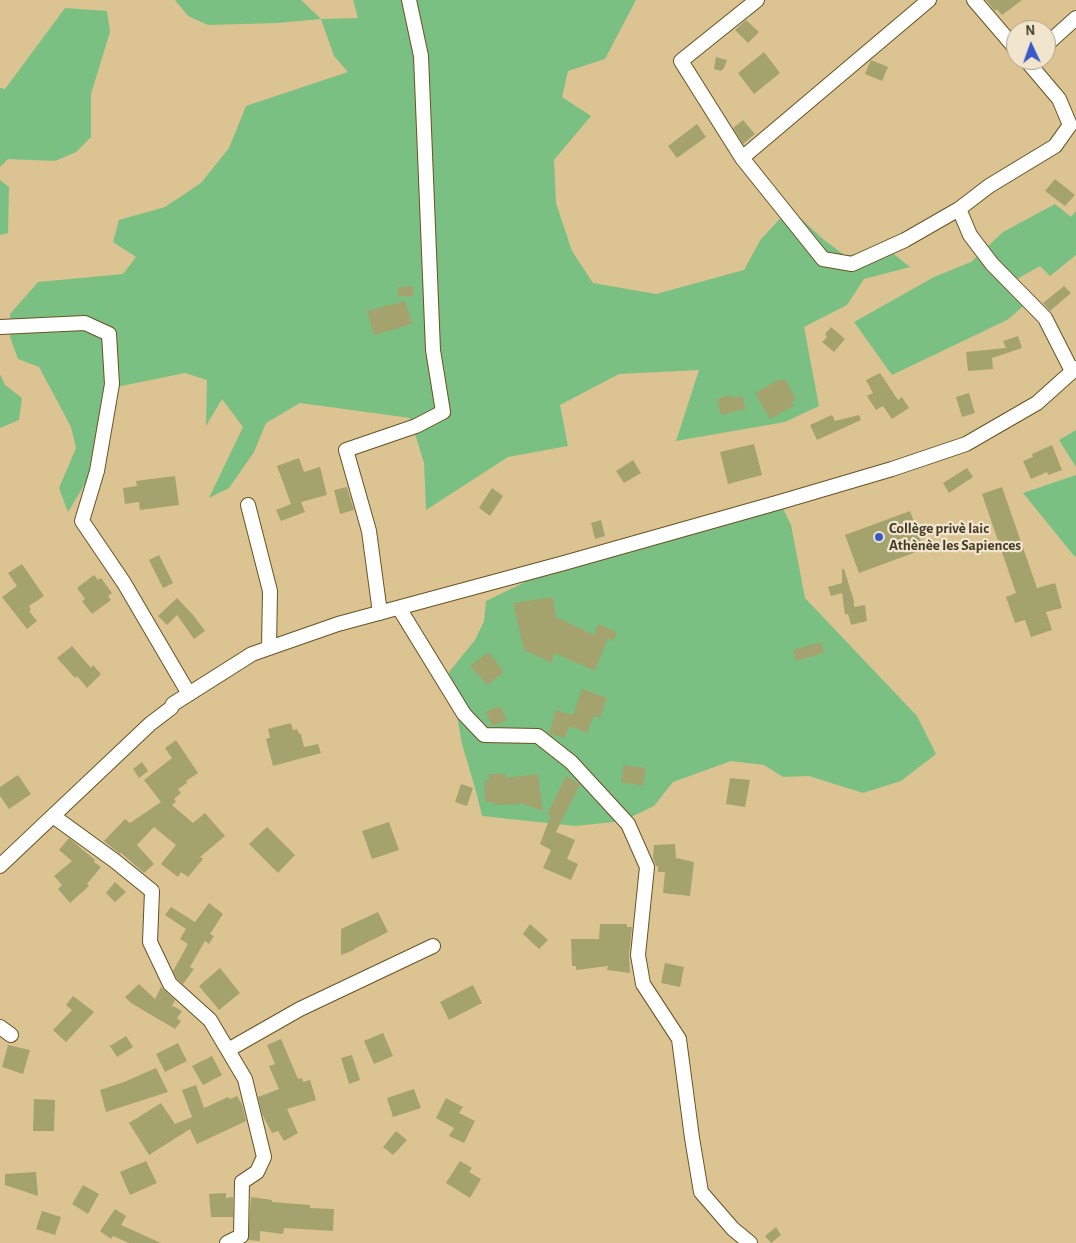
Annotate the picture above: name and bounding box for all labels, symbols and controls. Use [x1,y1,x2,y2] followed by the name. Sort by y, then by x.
[1006,20,1056,70] north arrow
[1025,24,1035,38] text: N
[889,519,1021,554] place label: Collège privè laic Athènèe les Sapiences
[873,531,885,543] marker: Collège privè laic Athènèe les Sapiences

